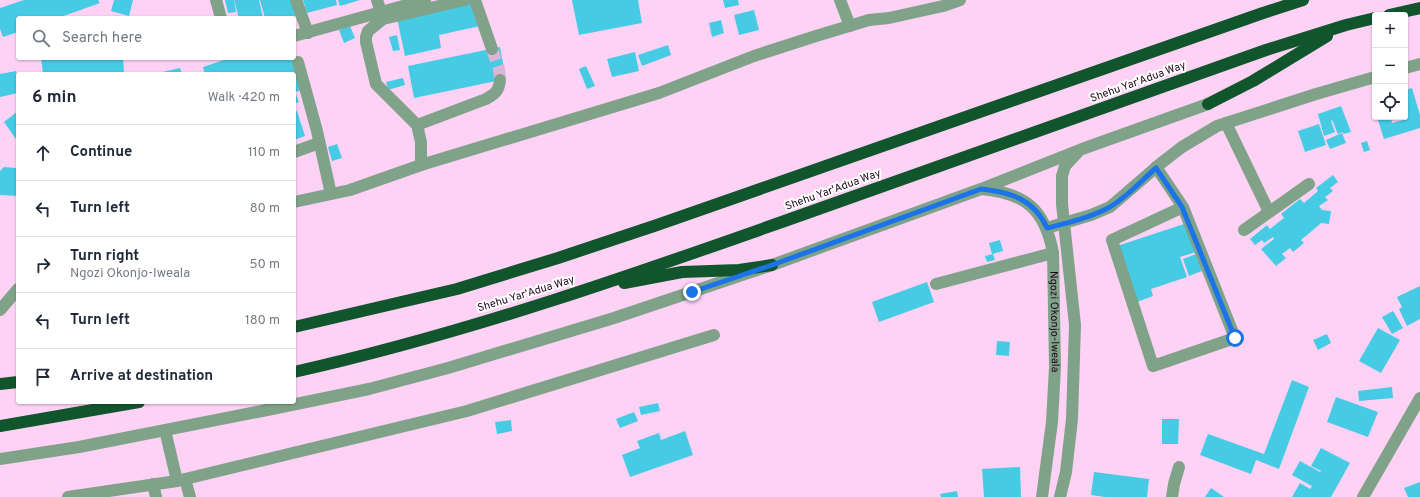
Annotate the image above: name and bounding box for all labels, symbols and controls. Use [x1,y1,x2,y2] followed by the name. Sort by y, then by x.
[1372,12,1408,120] map controls
[1372,12,1408,48] button: +
[16,16,296,60] search box
[30,27,52,49] icon: search
[62,29,142,48] text: Search here
[1372,48,1408,84] button: −
[1088,58,1188,106] street label: Shehu Yar'Adua Way
[1372,84,1408,120] button: locate
[32,87,76,109] text: 6 min
[208,90,280,106] text: Walk · 420 m
[32,142,54,164] icon: ahead
[70,143,132,162] text: Continue
[248,145,280,161] text: 110 m
[783,166,883,214] street label: Shehu Yar'Adua Way
[32,198,54,220] icon: left
[70,199,130,218] text: Turn left
[250,201,280,217] text: 80 m
[70,247,139,266] text: Turn right
[32,254,54,276] icon: right
[250,257,280,273] text: 50 m
[70,266,190,282] text: Ngozi Okonjo-Iweala
[1046,271,1062,373] street label: Ngozi Okonjo-Iweala
[476,273,576,315] street label: Shehu Yar'Adua Way
[683,283,701,301] route end
[32,310,54,332] icon: left
[70,311,130,330] text: Turn left
[245,313,280,329] text: 180 m
[1226,329,1244,347] route start
[32,366,54,388] icon: arrive
[70,367,213,386] text: Arrive at destination

